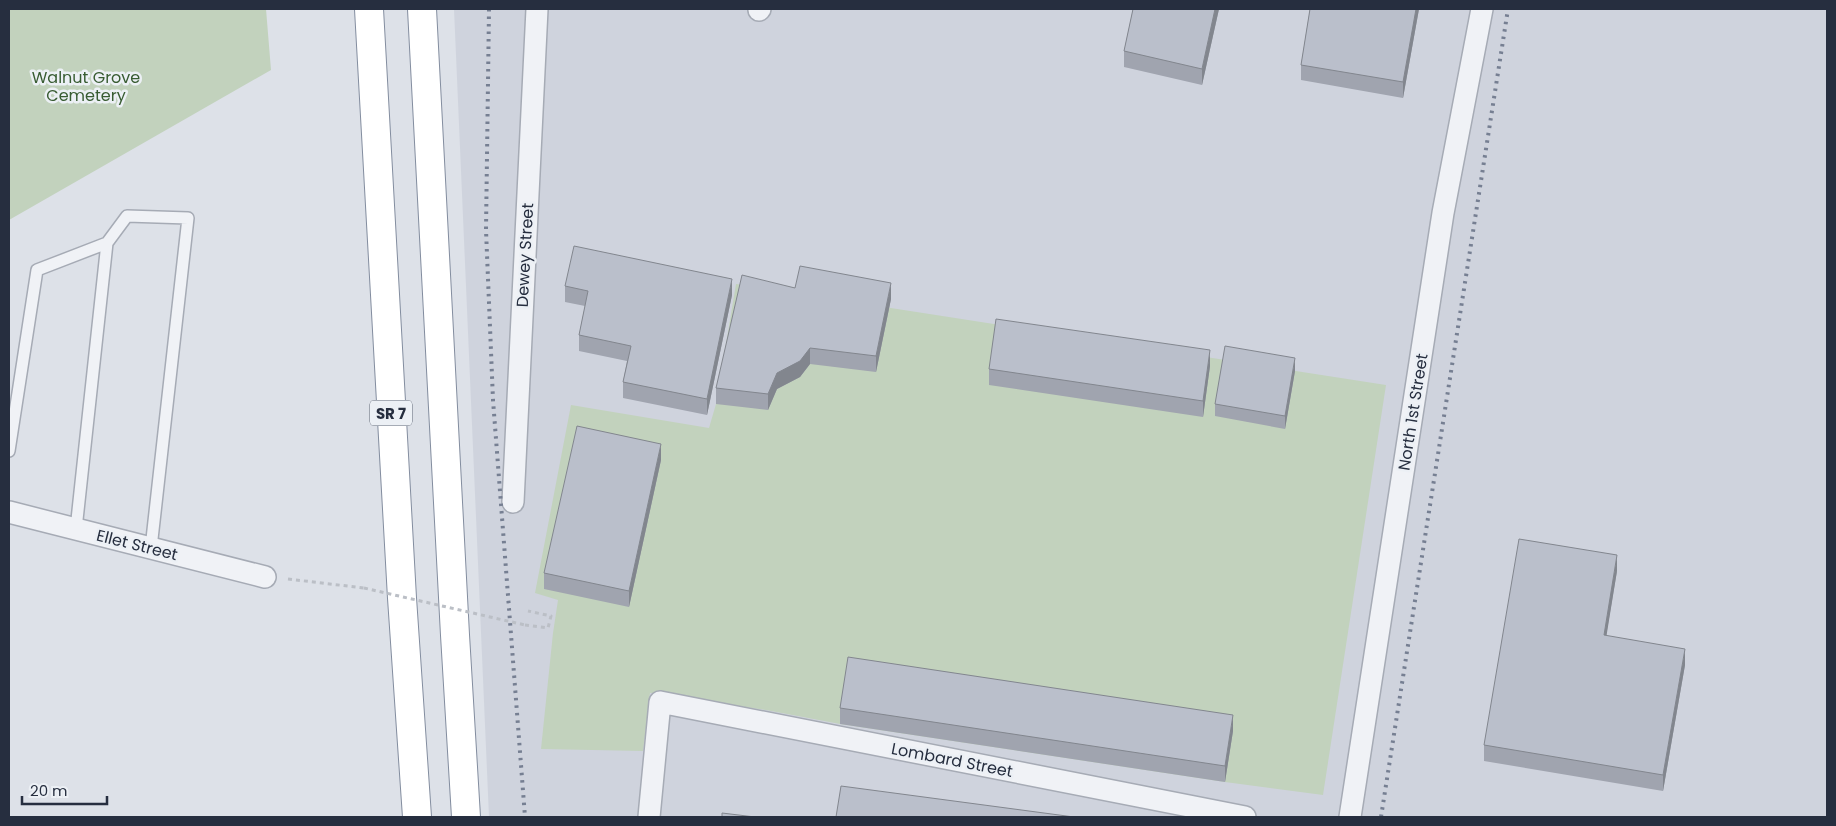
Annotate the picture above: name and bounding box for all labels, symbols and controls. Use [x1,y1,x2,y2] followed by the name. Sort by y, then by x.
[32,66,140,107] park label: Walnut Grove Cemetery
[511,202,539,308] street label: Dewey Street
[1392,352,1434,472] street label: North 1st Street
[370,400,412,426] road number: SR 7
[94,524,180,566] street label: Ellet Street
[889,737,1015,783] street label: Lombard Street
[22,774,108,806] scale bar
[30,780,68,801] text: 20 m

